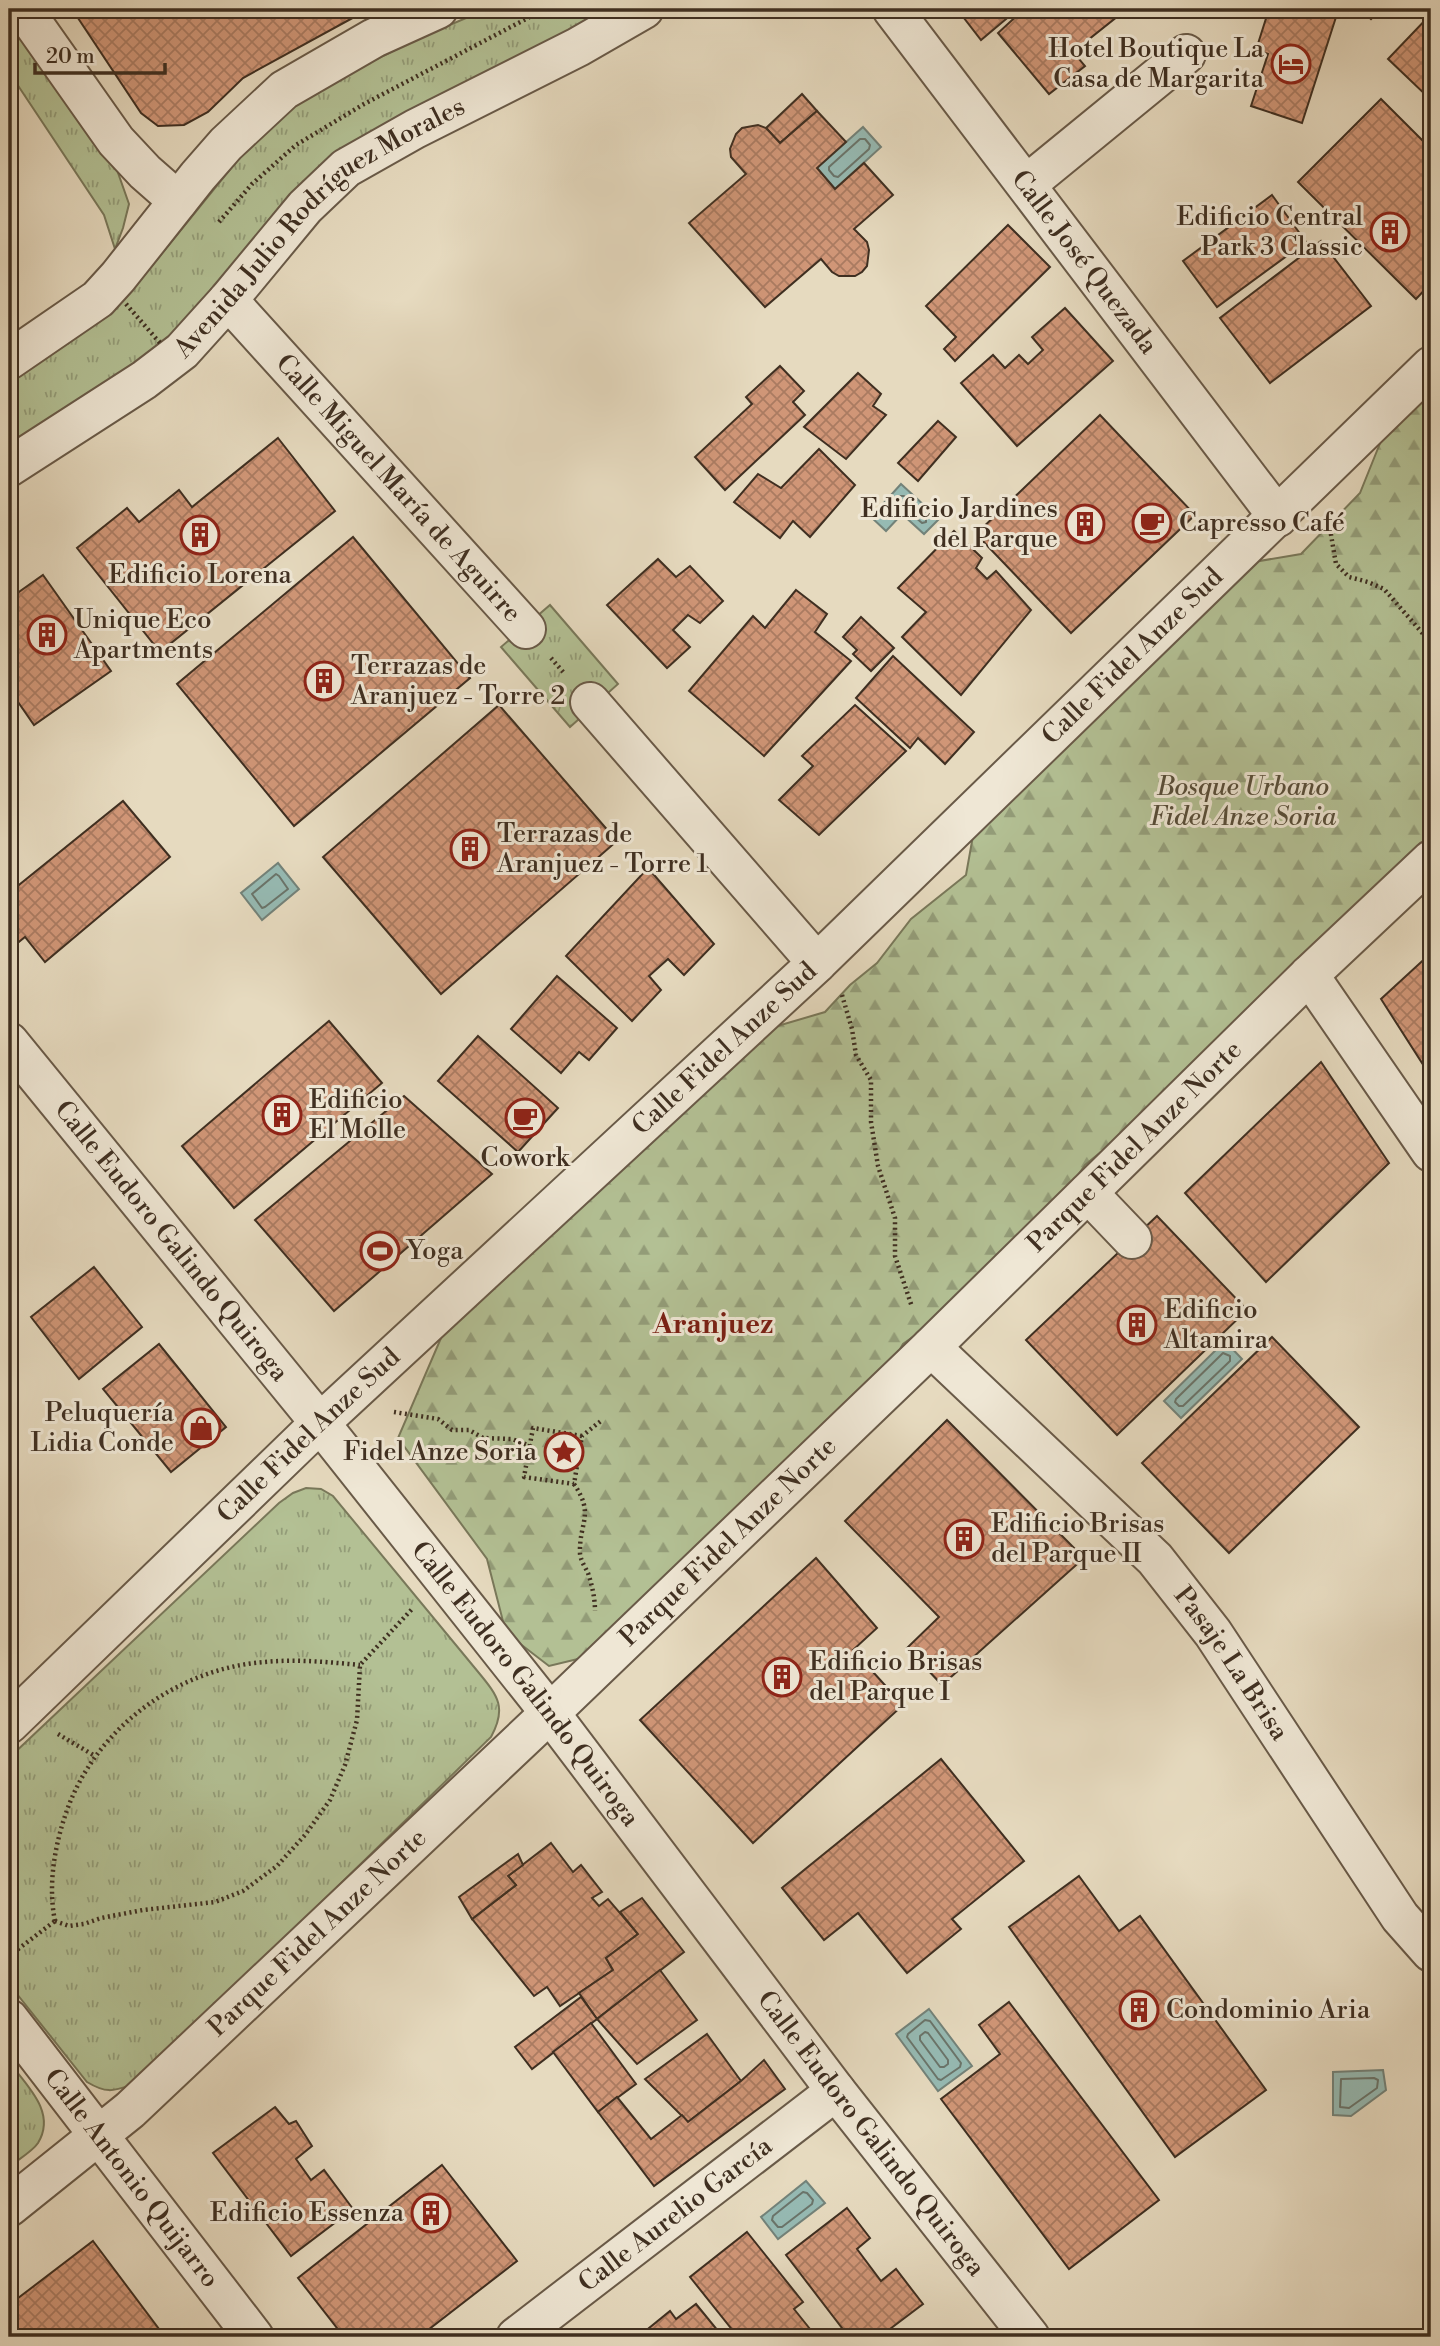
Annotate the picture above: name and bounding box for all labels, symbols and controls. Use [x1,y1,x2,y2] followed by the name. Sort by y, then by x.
[35,32,164,76] scale bar
[1048,33,1265,95] place label: Hotel Boutique La Casa de Margarita
[1270,43,1312,85] hotel icon: Hotel Boutique La Casa de Margarita
[46,44,95,70] text: 20 m
[167,91,470,365] street label: Avenida Julio Rodríguez Morales
[1004,164,1165,361] street label: Calle José Quezada
[1176,201,1363,263] place label: Edificio Central Park 3 Classic
[1369,211,1411,253] building icon: Edificio Central Park 3 Classic
[269,348,528,629] street label: Calle Miguel María de Aguirre
[861,493,1058,555] place label: Edificio Jardines del Parque
[1131,502,1173,544] cafe icon: Capresso Café
[1064,503,1106,545] building icon: Edificio Jardines del Parque
[1179,507,1345,539] place label: Capresso Café
[179,514,221,556] building icon: Edificio Lorena
[108,559,293,591] place label: Edificio Lorena
[1035,561,1230,751] street label: Calle Fidel Anze Sud
[73,604,213,666] place label: Unique Eco Apartments
[26,614,68,656] building icon: Unique Eco Apartments
[350,650,565,712] place label: Terrazas de Aranjuez - Torre 2
[303,660,345,702] building icon: Terrazas de Aranjuez - Torre 2
[1150,771,1337,833] park label: Bosque Urbano Fidel Anze Soria
[496,818,708,880] place label: Terrazas de Aranjuez - Torre 1
[449,828,491,870] building icon: Terrazas de Aranjuez - Torre 1
[626,955,824,1142] street label: Calle Fidel Anze Sud
[1021,1034,1249,1259] street label: Parque Fidel Anze Norte
[309,1084,406,1146] place label: Edificio El Molle
[48,1094,296,1389] street label: Calle Eudoro Galindo Quiroga
[261,1094,303,1136] building icon: Edificio El Molle
[504,1097,546,1139] cafe icon: Cowork
[481,1142,571,1174] place label: Cowork
[359,1230,401,1272] sports icon: Yoga
[405,1235,464,1267] place label: Yoga
[1163,1294,1269,1356] place label: Edificio Altamira
[1116,1304,1158,1346] building icon: Edificio Altamira
[652,1307,773,1342] district label: Aranjuez
[211,1341,407,1530] street label: Calle Fidel Anze Sud
[30,1397,175,1459] place label: Peluquería Lidia Conde
[180,1407,222,1449] shop icon: Peluquería Lidia Conde
[613,1430,843,1653] street label: Parque Fidel Anze Norte
[543,1431,585,1473] place icon: Fidel Anze Soria
[343,1436,538,1468] place label: Fidel Anze Soria
[991,1508,1164,1570] place label: Edificio Brisas del Parque II
[943,1518,985,1560] building icon: Edificio Brisas del Parque II
[404,1535,647,1834] street label: Calle Eudoro Galindo Quiroga
[1167,1580,1296,1747] street label: Pasaje La Brisa
[809,1646,982,1708] place label: Edificio Brisas del Parque I
[761,1656,803,1698] building icon: Edificio Brisas del Parque I
[202,1822,433,2044] street label: Parque Fidel Anze Norte
[750,1985,992,2283] street label: Calle Eudoro Galindo Quiroga
[1118,1989,1160,2031] building icon: Condominio Aria
[1166,1994,1371,2026] place label: Condominio Aria
[37,2062,226,2294] street label: Calle Antonio Quijarro
[572,2129,779,2299] street label: Calle Aurelio García
[410,2192,452,2234] building icon: Edificio Essenza
[210,2197,405,2229] place label: Edificio Essenza

